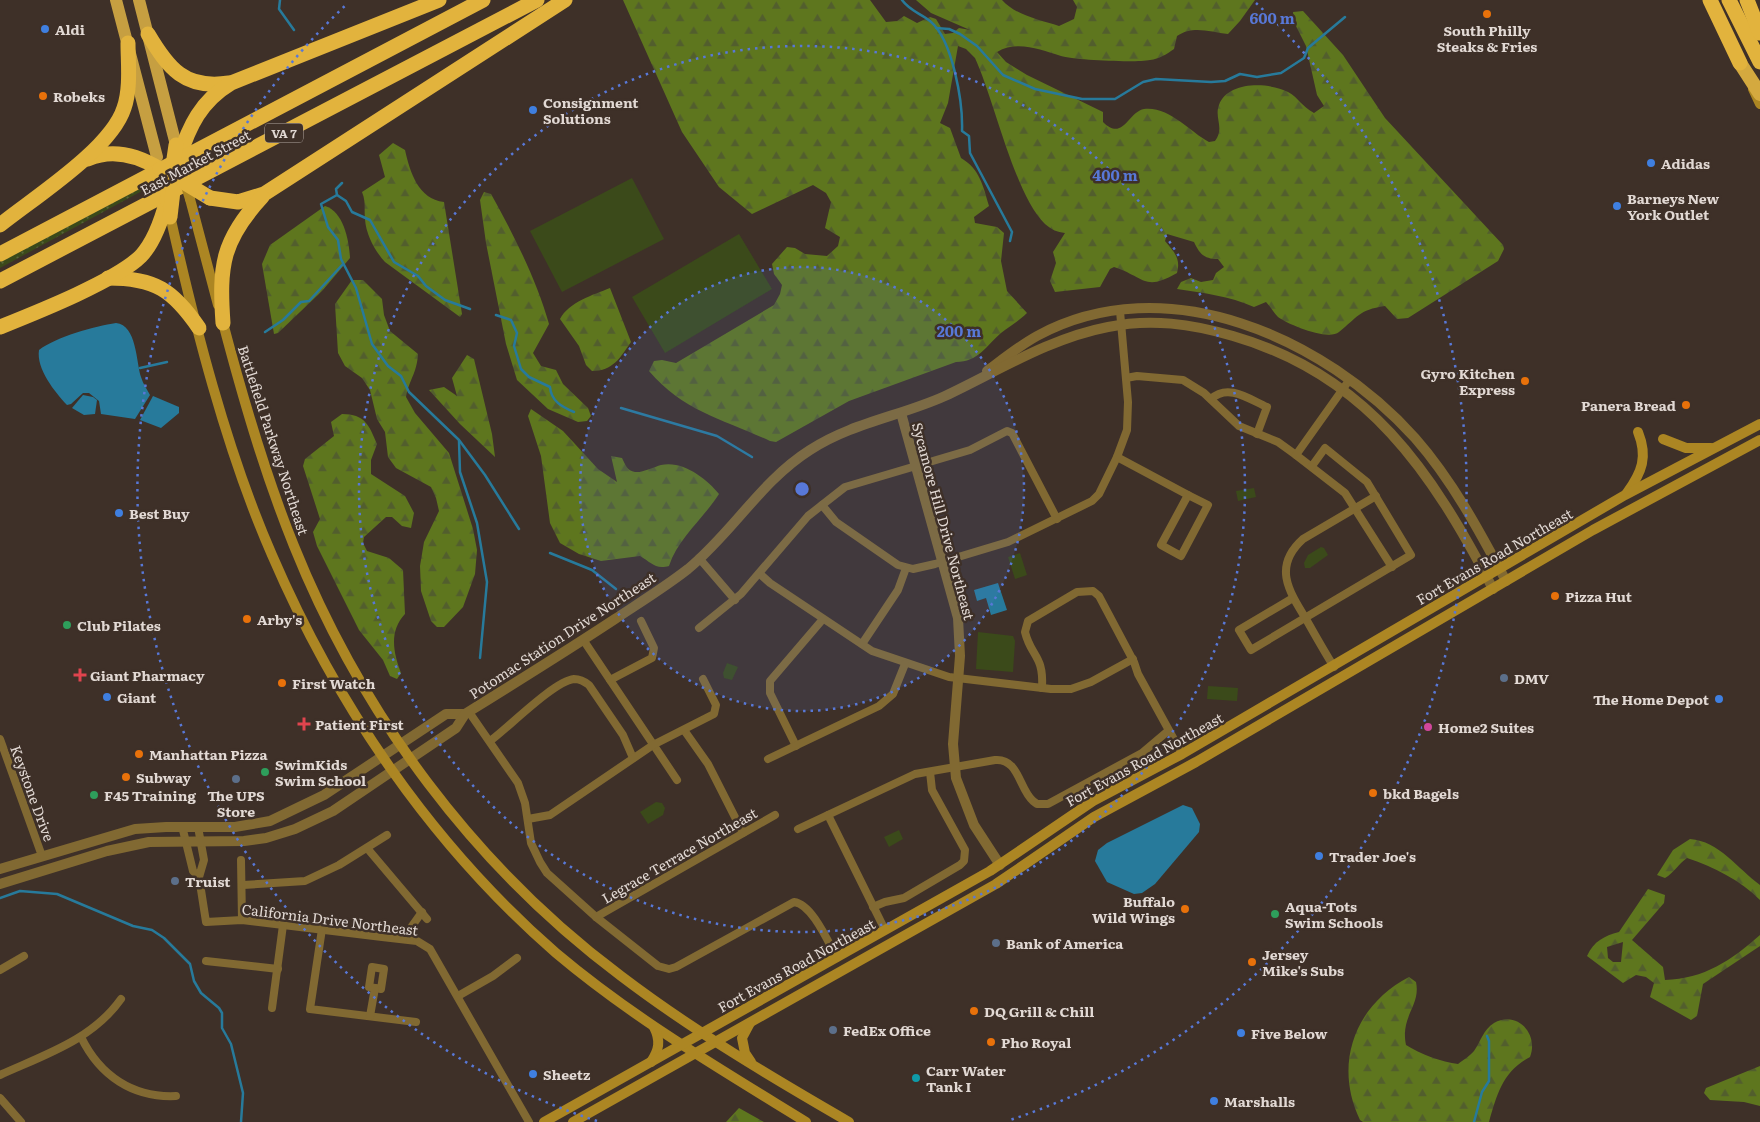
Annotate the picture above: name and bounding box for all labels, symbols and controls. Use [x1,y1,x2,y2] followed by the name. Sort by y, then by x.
[1249,6,1295,29] text: 600 m
[1481,8,1493,20] marker: South Philly Steaks & Fries
[55,19,85,39] place label: Aldi
[1437,20,1537,56] place label: South Philly Steaks & Fries
[39,23,51,35] marker: Aldi
[53,86,105,106] place label: Robeks
[37,90,49,102] marker: Robeks
[543,92,639,128] place label: Consignment Solutions
[527,104,539,116] marker: Consignment Solutions
[136,124,254,200] street label: East Market Street
[265,124,303,142] road number: VA 7
[1661,153,1710,173] place label: Adidas
[1645,157,1657,169] marker: Adidas
[1092,163,1138,186] text: 400 m
[1627,188,1720,224] place label: Barneys New York Outlet
[1611,200,1623,212] marker: Barneys New York Outlet
[937,319,981,342] text: 200 m
[234,343,314,538] street label: Battlefield Parkway Northeast
[1421,363,1515,399] place label: Gyro Kitchen Express
[1519,375,1531,387] marker: Gyro Kitchen Express
[1581,395,1676,415] place label: Panera Bread
[1680,399,1692,411] marker: Panera Bread
[908,420,980,622] street label: Sycamore Hill Drive Northeast
[793,480,811,498] centre of rings
[129,503,190,523] place label: Best Buy
[1412,503,1576,609] street label: Fort Evans Road Northeast
[113,507,125,519] marker: Best Buy
[465,567,659,703] street label: Potomac Station Drive Northeast
[1565,586,1633,606] place label: Pizza Hut
[1549,590,1561,602] marker: Pizza Hut
[257,609,302,629] place label: Arby's
[241,613,253,625] marker: Arby's
[77,615,161,635] place label: Club Pilates
[61,619,73,631] marker: Club Pilates
[90,665,205,685] place label: Giant Pharmacy
[1514,668,1549,688] place label: DMV
[74,669,86,681] marker: Giant Pharmacy
[1498,672,1510,684] marker: DMV
[292,673,376,693] place label: First Watch
[276,677,288,689] marker: First Watch
[117,687,157,707] place label: Giant
[1593,689,1710,709] place label: The Home Depot
[101,691,113,703] marker: Giant
[1713,693,1725,705] marker: The Home Depot
[1062,707,1227,811] street label: Fort Evans Road Northeast
[315,714,405,734] place label: Patient First
[297,717,311,731] marker: Patient First
[1438,717,1534,737] place label: Home2 Suites
[1422,721,1434,733] marker: Home2 Suites
[6,742,60,844] street label: Keystone Drive
[149,744,268,764] place label: Manhattan Pizza
[133,748,145,760] marker: Manhattan Pizza
[275,754,366,790] place label: SwimKids Swim School
[259,766,271,778] marker: SwimKids Swim School
[136,767,191,787] place label: Subway
[120,771,132,783] marker: Subway
[230,773,242,785] marker: The UPS Store
[1383,783,1459,803] place label: bkd Bagels
[104,785,196,805] place label: F45 Training
[207,785,265,821] place label: The UPS Store
[1367,787,1379,799] marker: bkd Bagels
[88,789,100,801] marker: F45 Training
[598,802,761,908] street label: Legrace Terrace Northeast
[1329,846,1416,866] place label: Trader Joe's
[1313,850,1325,862] marker: Trader Joe's
[185,871,231,891] place label: Truist
[169,875,181,887] marker: Truist
[1092,891,1175,927] place label: Buffalo Wild Wings
[1285,896,1383,932] place label: Aqua-Tots Swim Schools
[241,898,420,940] street label: California Drive Northeast
[1179,903,1191,915] marker: Buffalo Wild Wings
[1269,908,1281,920] marker: Aqua-Tots Swim Schools
[714,913,879,1017] street label: Fort Evans Road Northeast
[1006,933,1124,953] place label: Bank of America
[990,937,1002,949] marker: Bank of America
[1262,944,1344,980] place label: Jersey Mike's Subs
[1246,956,1258,968] marker: Jersey Mike's Subs
[984,1001,1094,1021] place label: DQ Grill & Chill
[968,1005,980,1017] marker: DQ Grill & Chill
[843,1020,931,1040] place label: FedEx Office
[1251,1023,1328,1043] place label: Five Below
[827,1024,839,1036] marker: FedEx Office
[1235,1027,1247,1039] marker: Five Below
[1001,1032,1071,1052] place label: Pho Royal
[985,1036,997,1048] marker: Pho Royal
[926,1060,1006,1096] place label: Carr Water Tank I
[543,1064,591,1084] place label: Sheetz
[527,1068,539,1080] marker: Sheetz
[910,1072,922,1084] marker: Carr Water Tank I
[1224,1091,1295,1111] place label: Marshalls
[1208,1095,1220,1107] marker: Marshalls

